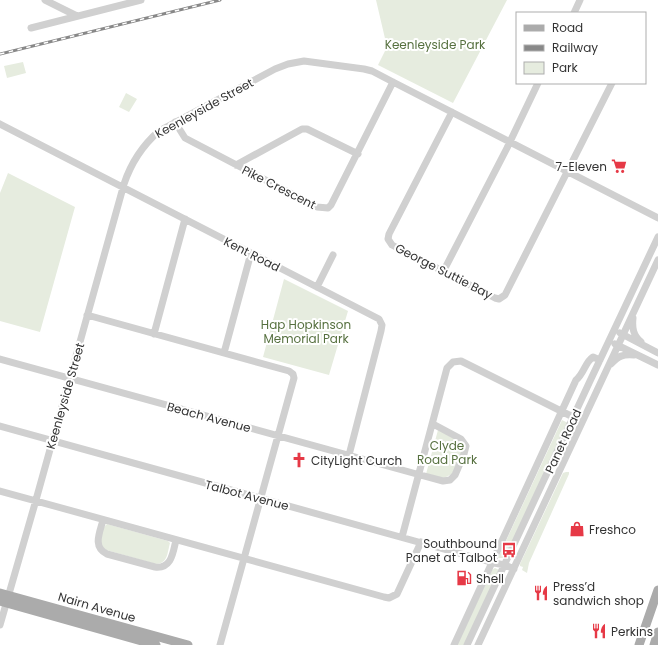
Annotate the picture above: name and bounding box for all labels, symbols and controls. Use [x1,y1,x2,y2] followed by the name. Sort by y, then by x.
[516,12,646,84] legend
[552,19,583,36] text: Road
[385,36,486,53] park label: Keenleyside Park
[552,39,598,56] text: Railway
[552,59,579,76] text: Park
[152,74,256,142] street label: Keenleyside Street
[610,157,628,175] supermarket icon: 7-Eleven
[555,158,607,175] place label: 7-Eleven
[239,161,319,213] street label: Pike Crescent
[221,233,283,275] street label: Kent Road
[392,239,496,303] street label: George Suttie Bay
[261,316,351,347] park label: Hap Hopkinson Memorial Park
[42,341,88,451] street label: Keenleyside Street
[165,398,253,436] street label: Beach Avenue
[541,406,585,476] street label: Panet Road
[417,437,478,468] park label: Clyde Road Park
[290,451,308,469] church icon: CityLight Curch
[311,452,402,469] place label: CityLight Curch
[203,476,291,514] street label: Talbot Avenue
[568,520,586,538] shop icon: Freshco
[589,521,636,538] place label: Freshco
[406,535,497,566] place label: Southbound Panet at Talbot
[500,541,518,559] bus stop icon: Southbound Panet at Talbot
[455,569,473,587] fuel station icon: Shell
[476,570,504,587] place label: Shell
[553,578,644,609] place label: Press’d sandwich shop
[532,584,550,602] restaurant icon: Press’d sandwich shop
[56,588,138,626] street label: Nairn Avenue
[590,622,608,640] restaurant icon: Perkins
[611,623,653,640] place label: Perkins

